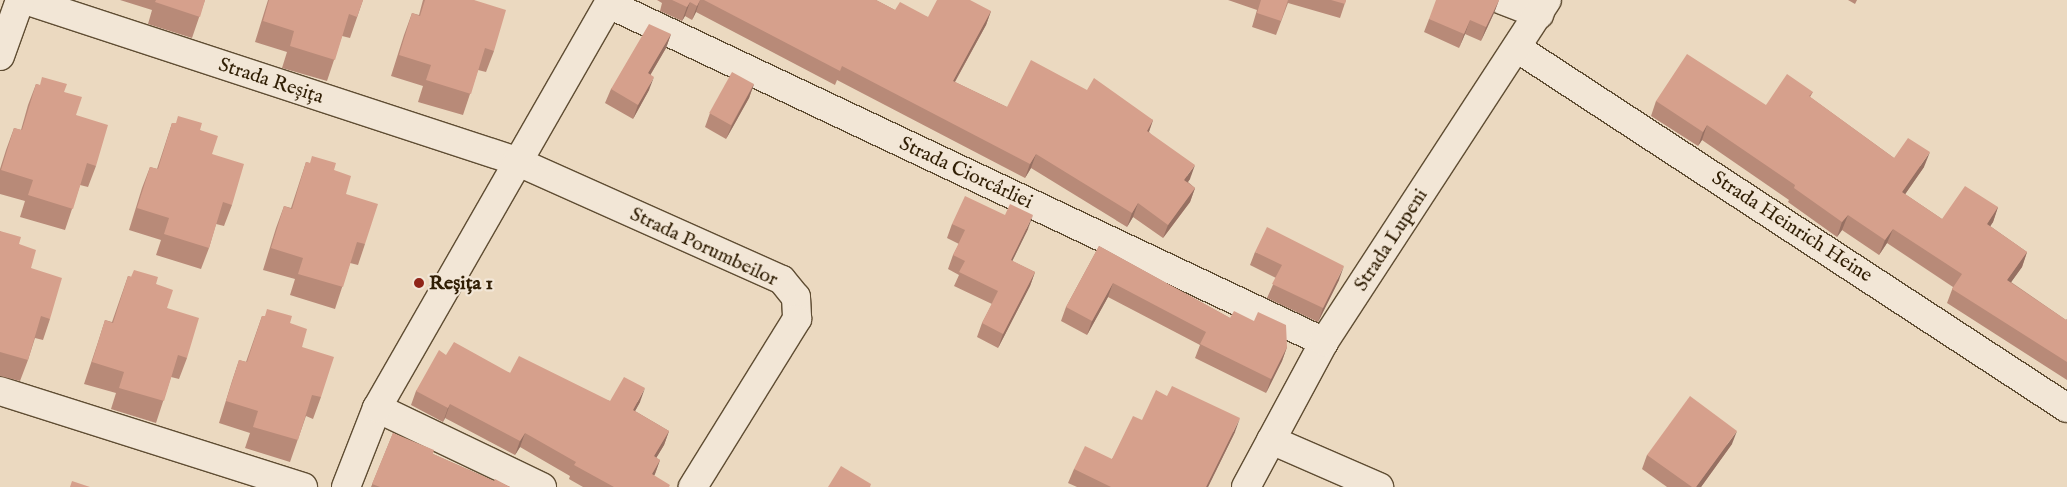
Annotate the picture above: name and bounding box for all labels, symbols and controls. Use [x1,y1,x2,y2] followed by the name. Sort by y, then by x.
[215,53,327,109] street label: Strada Reșița
[896,132,1036,214] street label: Strada Ciorcârliei
[1707,166,1877,288] street label: Strada Heinrich Heine
[1349,184,1433,296] street label: Strada Lupeni
[626,202,782,292] street label: Strada Porumbeilor
[429,271,493,295] place label: Reșița 1
[413,277,425,289] marker: Reșița 1

